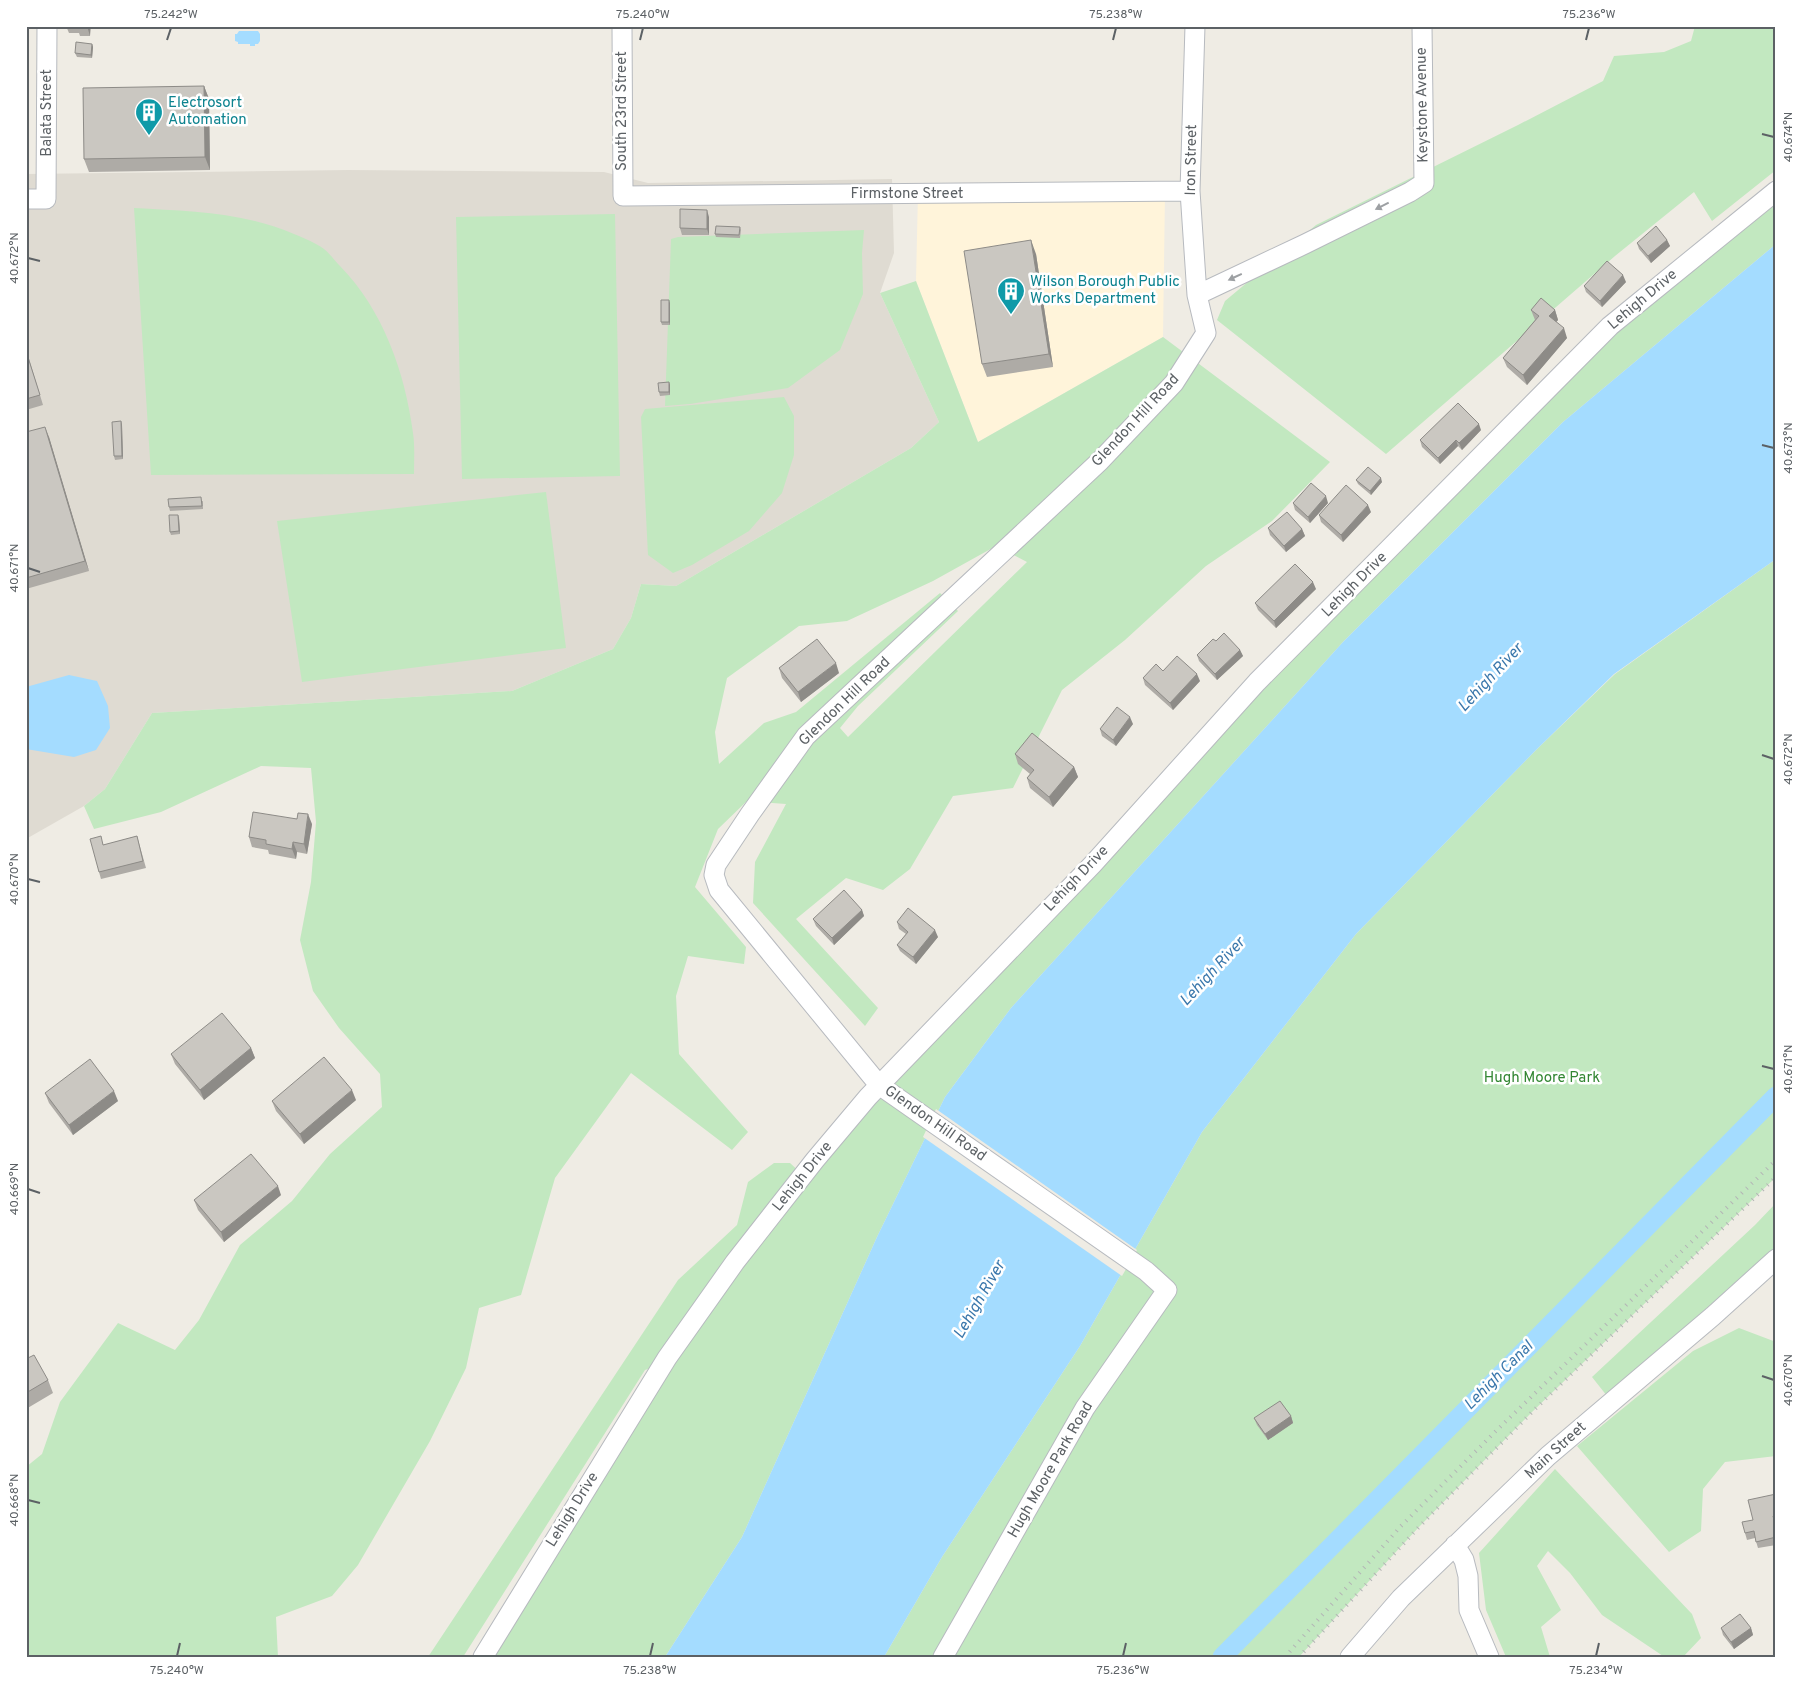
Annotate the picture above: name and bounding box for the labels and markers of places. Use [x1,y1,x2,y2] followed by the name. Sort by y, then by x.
[168,94,247,130] place label: Electrosort Automation
[134,97,164,136] building icon: Electrosort Automation
[1030,273,1180,309] place label: Wilson Borough Public Works Department
[996,276,1026,315] building icon: Wilson Borough Public Works Department

